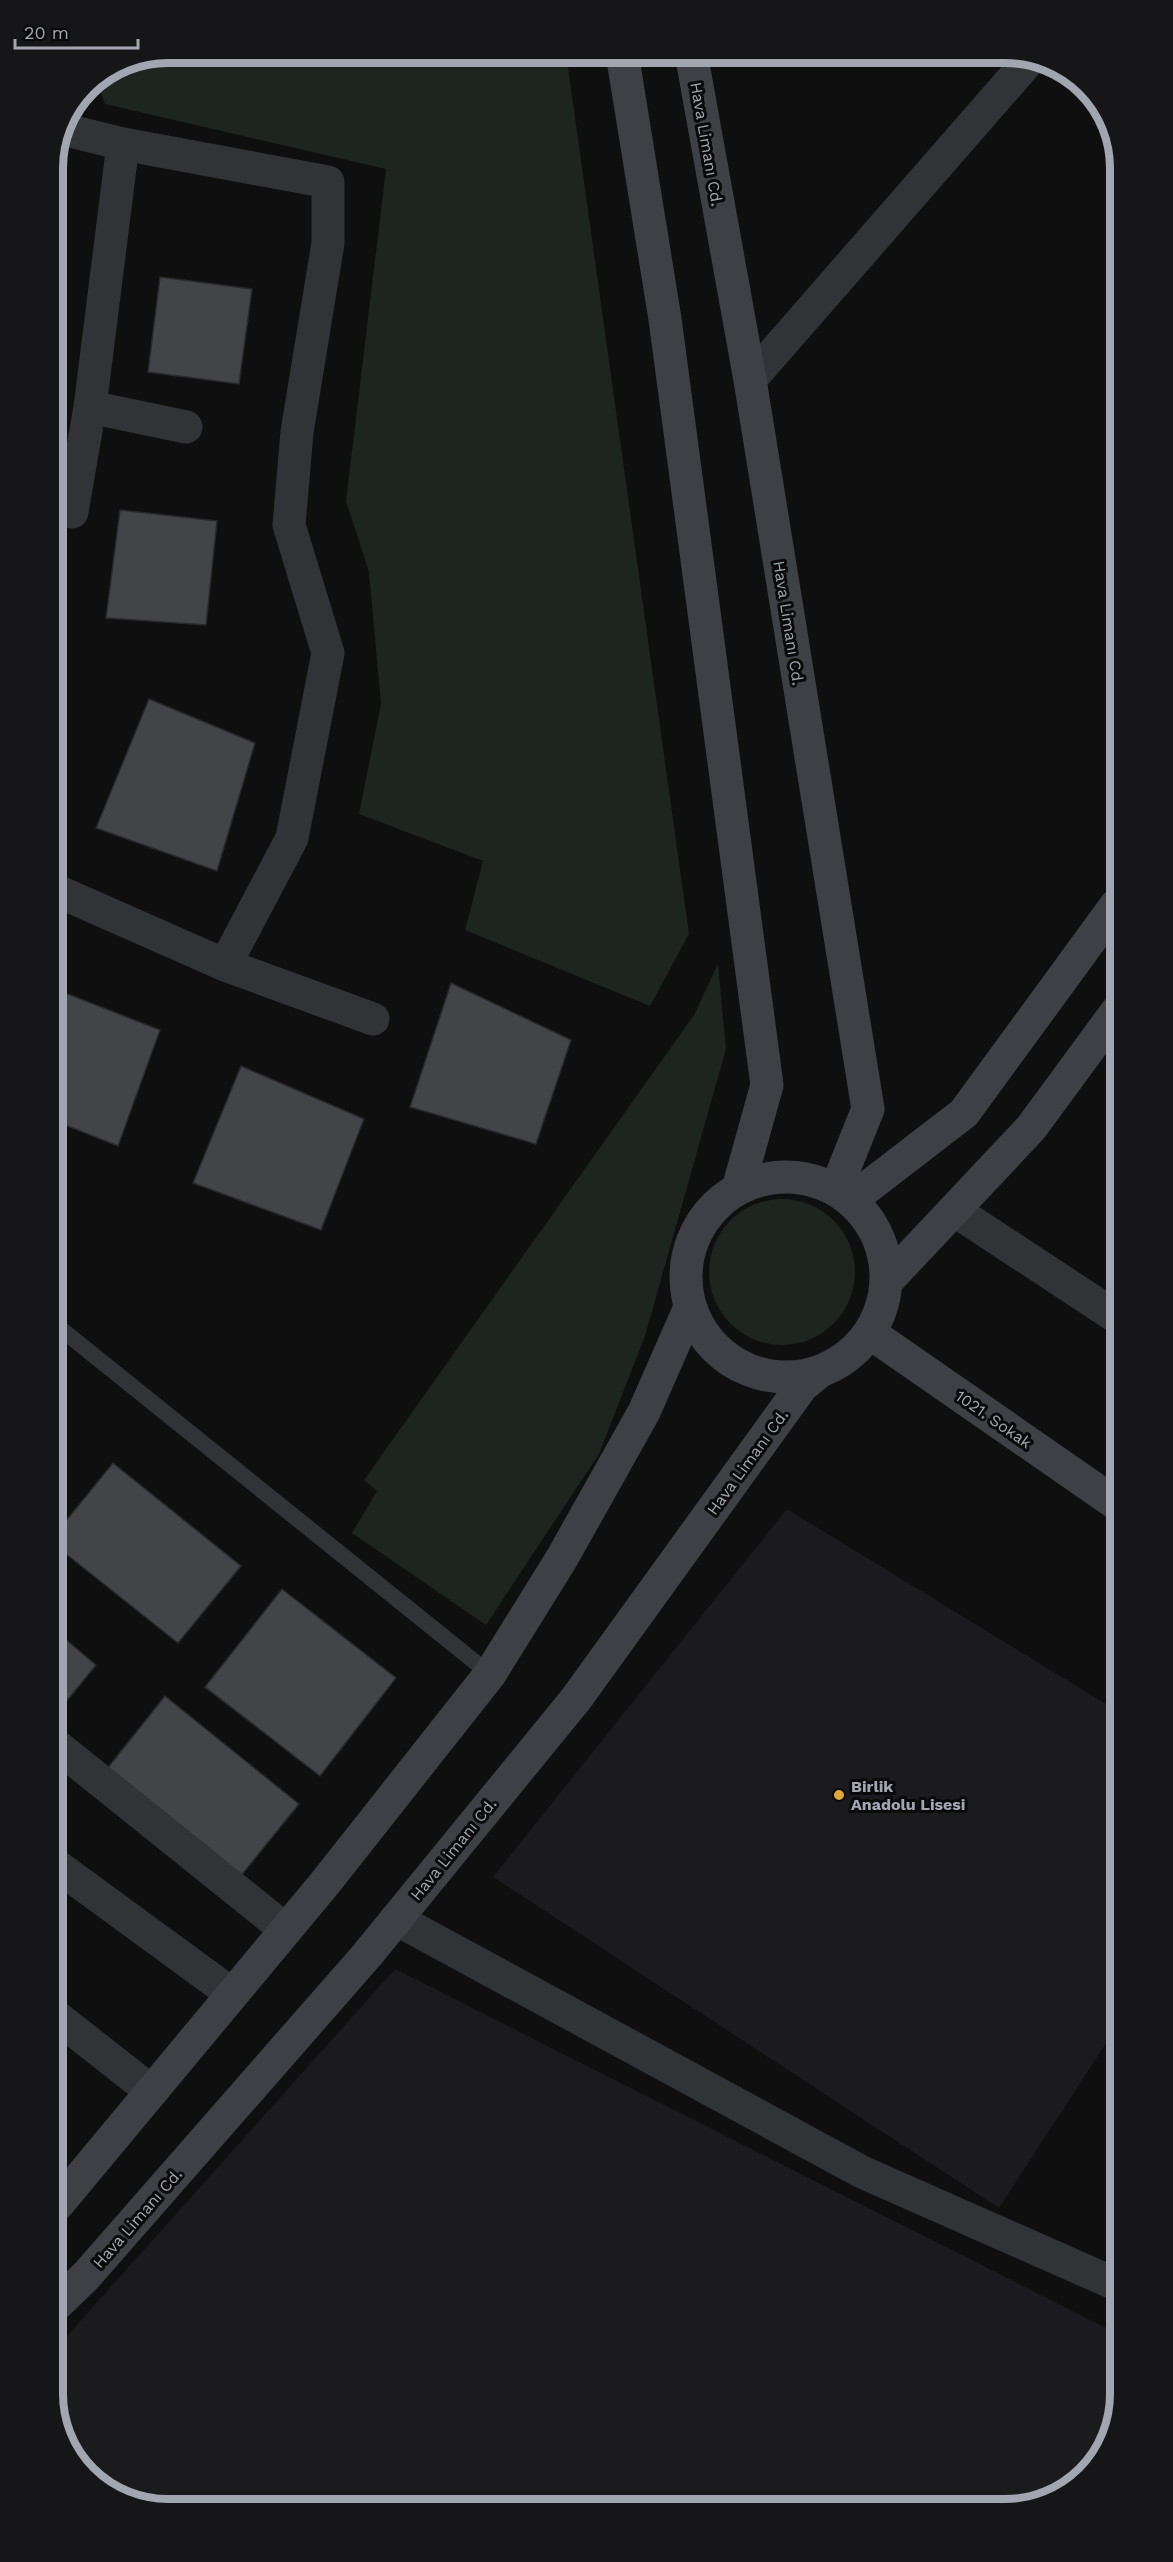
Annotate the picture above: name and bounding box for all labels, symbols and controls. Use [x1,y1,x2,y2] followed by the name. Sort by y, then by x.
[15,12,138,50] scale bar
[24,22,69,43] text: 20 m
[686,81,727,208] street label: Hava Limanı Cd.
[769,560,808,687] street label: Hava Limanı Cd.
[952,1386,1035,1453] street label: 1021. Sokak
[703,1406,792,1519] street label: Hava Limanı Cd.
[851,1777,966,1814] place label: Birlik Anadolu Lisesi
[832,1788,846,1802] marker: Birlik Anadolu Lisesi
[406,1794,500,1904] street label: Hava Limanı Cd.
[89,2165,186,2272] street label: Hava Limanı Cd.

